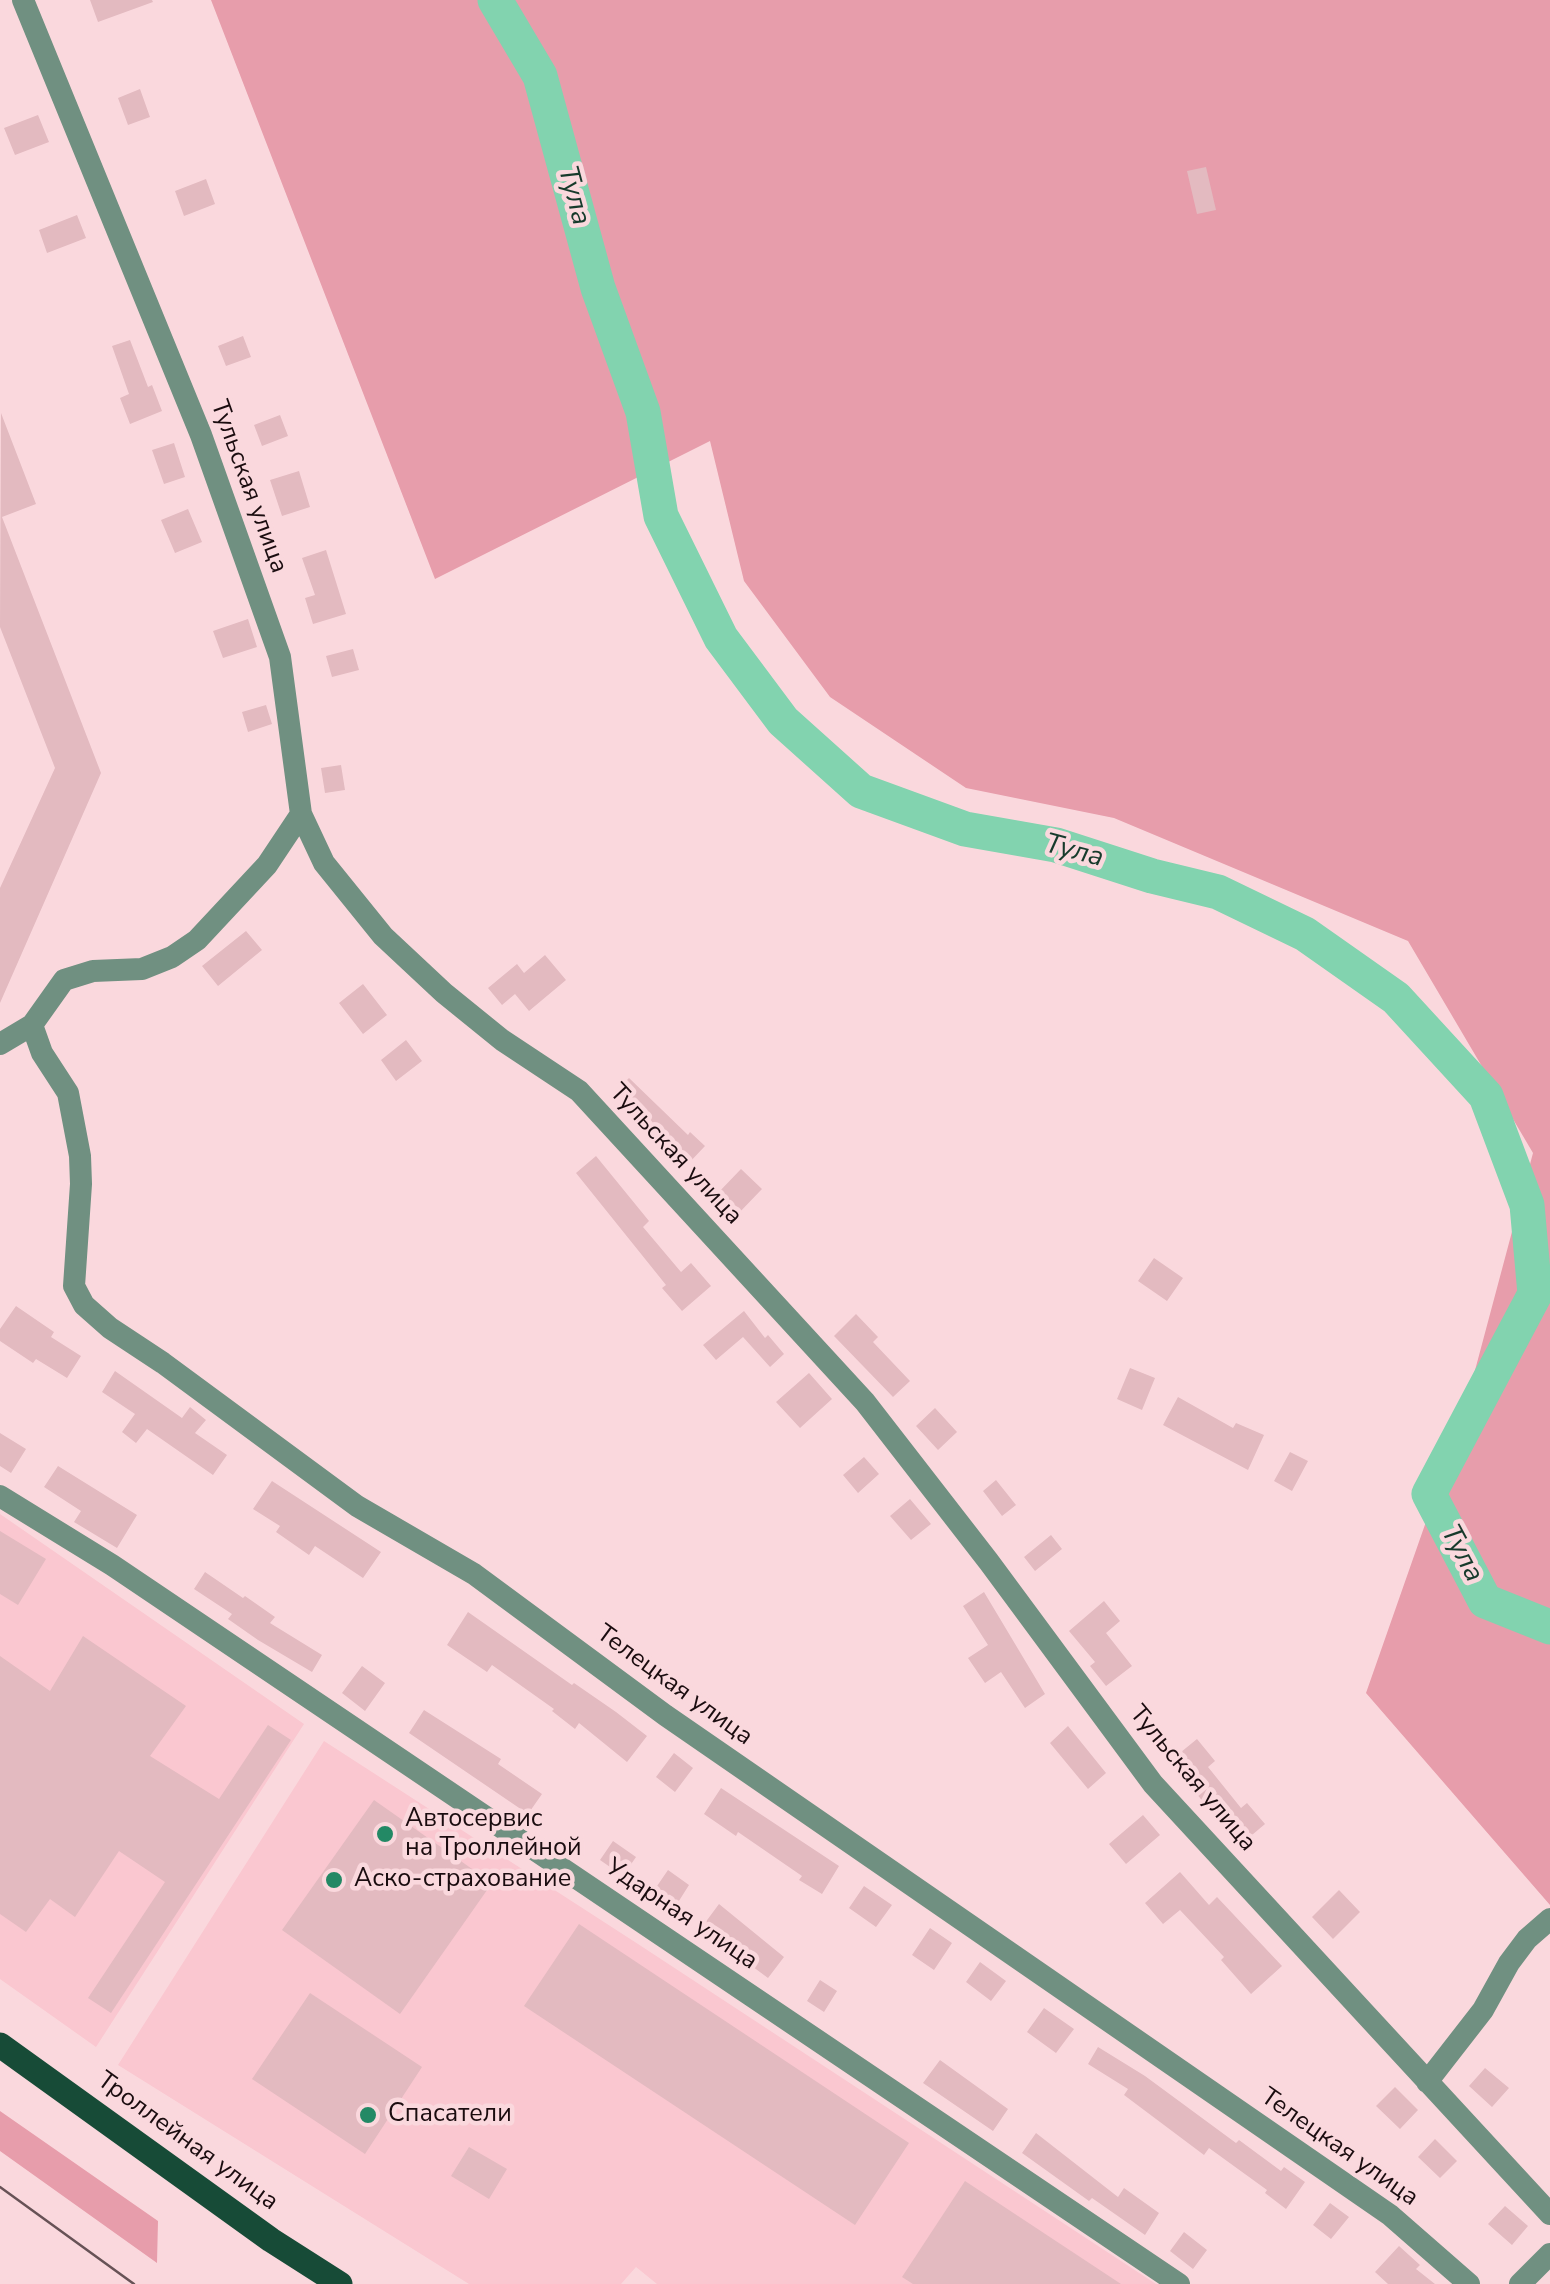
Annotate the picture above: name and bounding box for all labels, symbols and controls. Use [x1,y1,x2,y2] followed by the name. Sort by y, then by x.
[549,163,597,229] water label: Тула
[203,397,293,577] street label: Тульская улица
[1041,828,1107,876] water label: Тула
[602,1078,748,1232] street label: Тульская улица
[1432,1520,1490,1588] water label: Тула
[590,1619,758,1753] street label: Телецкая улица
[1122,1700,1262,1858] street label: Тульская улица
[405,1805,582,1864] place label: Автосервис на Троллейной
[374,1823,396,1845] marker: Автосервис на Троллейной
[599,1853,763,1977] street label: Ударная улица
[354,1865,571,1895] place label: Аско-страхование
[323,1869,345,1891] marker: Аско-страхование
[91,2066,283,2218] street label: Троллейная улица
[1254,2082,1424,2214] street label: Телецкая улица
[388,2100,512,2130] place label: Спасатели
[357,2104,379,2126] marker: Спасатели

